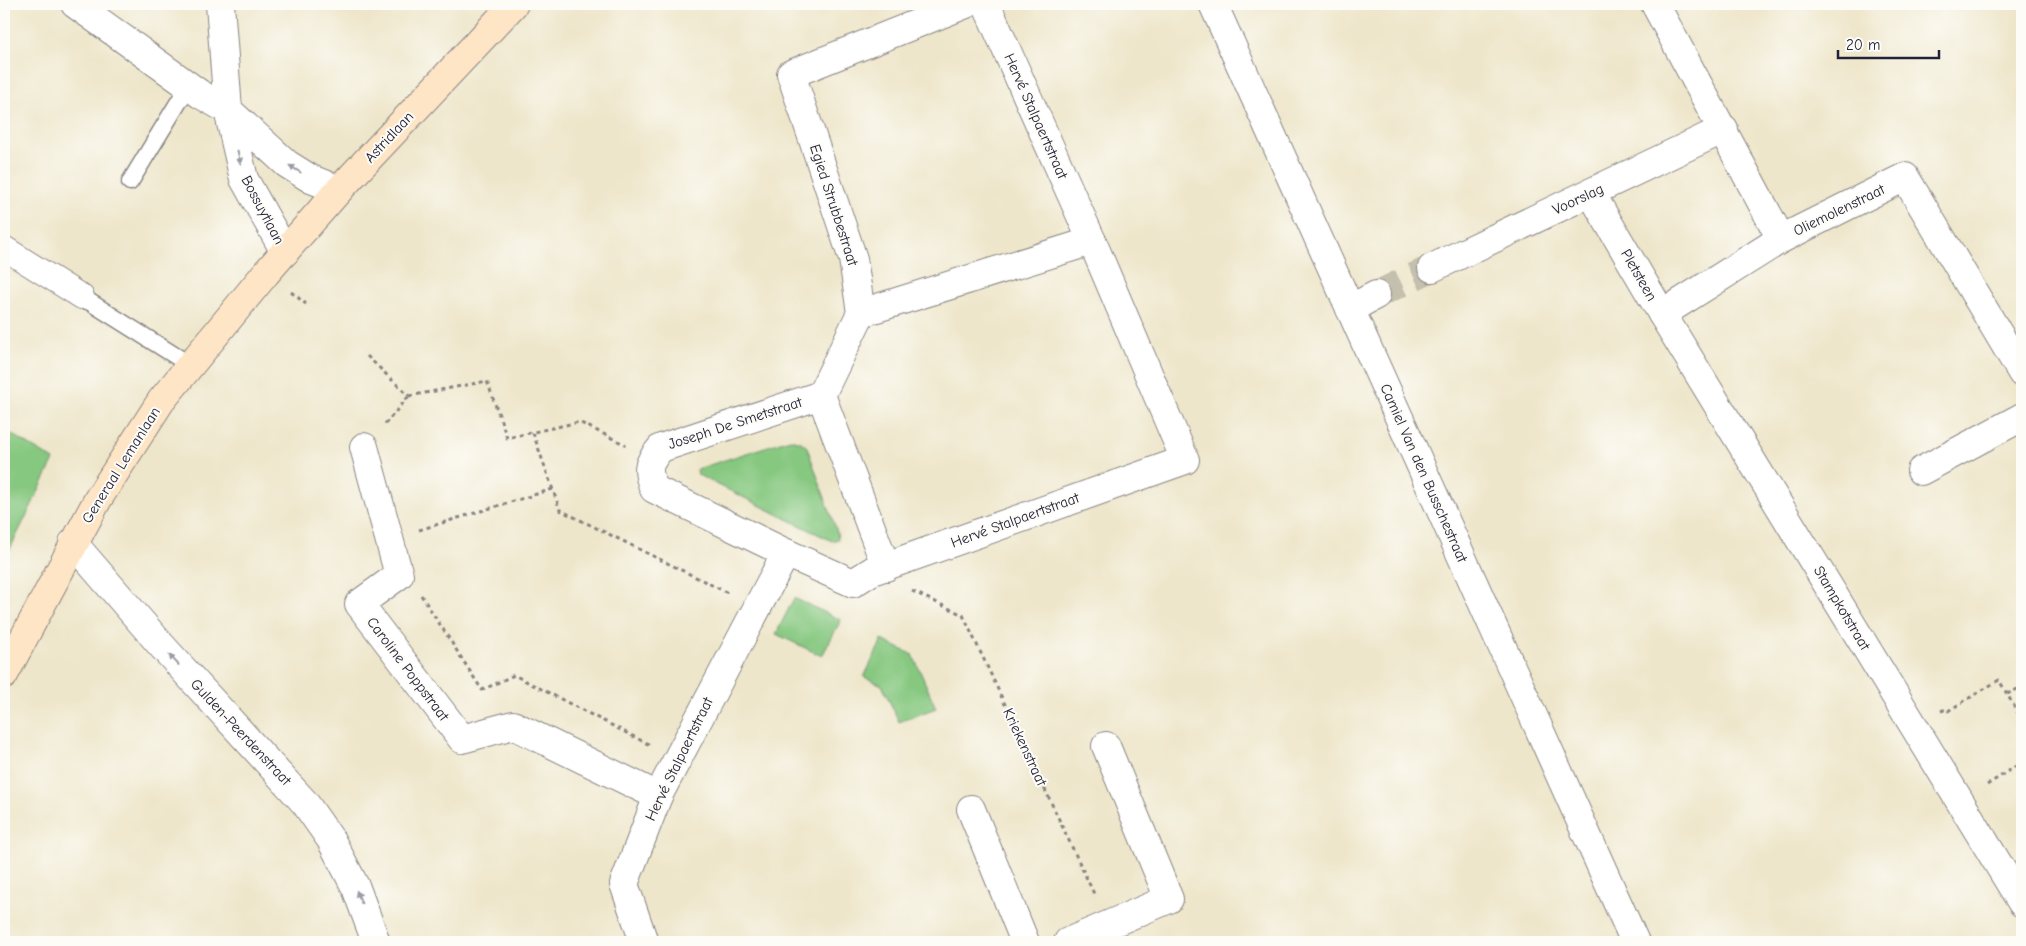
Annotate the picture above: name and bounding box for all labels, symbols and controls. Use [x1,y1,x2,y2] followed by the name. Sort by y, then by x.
[1838,28,1940,60] scale bar
[1846,36,1880,54] text: 20 m
[1000,50,1072,182] street label: Hervé Stalpaertstraat
[361,108,417,166] street label: Astridlaan
[806,142,862,269] street label: Egied Strubbestraat
[235,150,243,165] one-way arrow
[289,164,302,174] one-way arrow
[237,173,289,247] street label: Bossuytlaan
[1550,179,1606,219] street label: Voorslag
[1790,180,1888,240] street label: Oliemolenstraat
[1617,246,1661,304] street label: Pletsteen
[1376,381,1472,566] street label: Camiel Van den Busschestraat
[666,393,805,453] street label: Joseph De Smetstraat
[78,404,164,526] street label: Generaal Lemanlaan
[948,488,1082,552] street label: Hervé Stalpaertstraat
[1810,563,1875,654] street label: Stampkotstraat
[363,613,453,725] street label: Caroline Poppstraat
[168,654,180,666] one-way arrow
[187,675,296,790] street label: Gulden-Peerdenstraat
[641,694,717,824] street label: Hervé Stalpaertstraat
[999,705,1051,790] street label: Kriekenstraat
[355,889,362,904] one-way arrow

